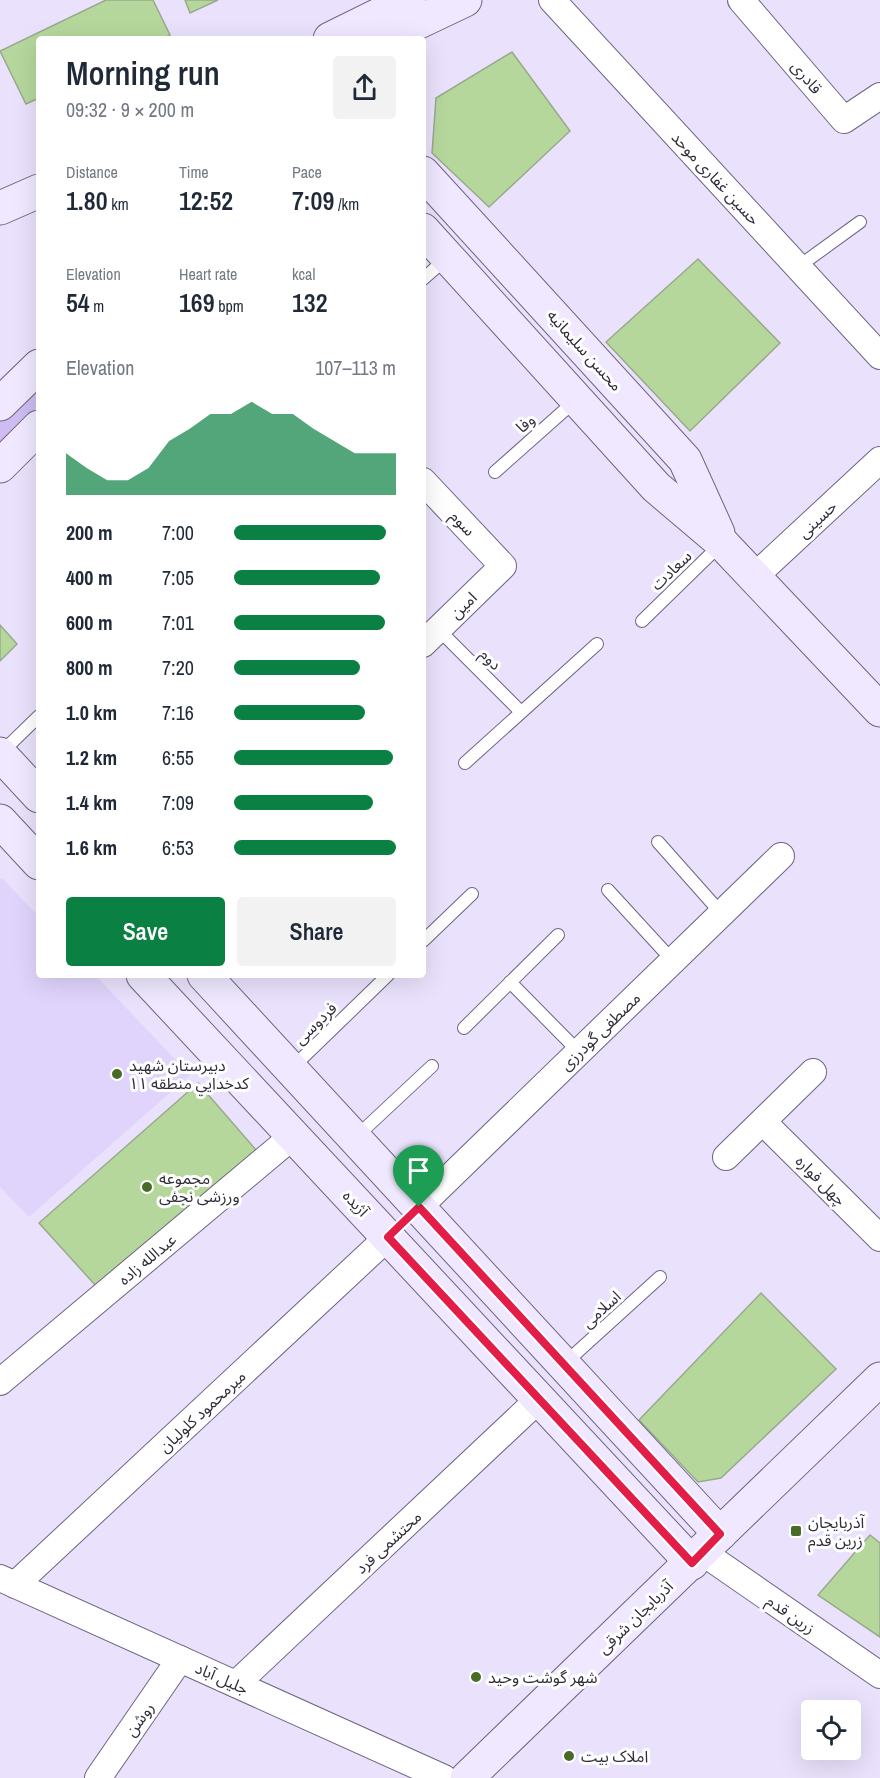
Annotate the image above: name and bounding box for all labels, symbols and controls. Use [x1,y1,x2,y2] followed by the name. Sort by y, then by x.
[66,51,220,95] text: Morning run
[333,56,396,119] button: share
[787,56,827,98] street label: قادری
[66,96,194,123] text: 09:32 · 9 × 200 m
[667,126,765,230] street label: حسین غفاری موحد
[66,161,118,183] text: Distance
[179,161,209,183] text: Time
[292,161,322,183] text: Pace
[66,183,108,218] text: 1.80
[179,183,233,218] text: 12:52
[292,183,334,218] text: 7:09
[108,193,129,215] text: km
[334,193,359,215] text: /km
[66,263,121,285] text: Elevation
[179,263,237,285] text: Heart rate
[292,263,315,285] text: kcal
[66,285,90,320] text: 54
[179,285,215,320] text: 169
[292,285,328,320] text: 132
[90,295,104,317] text: m
[215,295,244,317] text: bpm
[542,304,628,396] street label: محسن سلیمانیه
[66,354,134,381] text: Elevation
[315,354,396,381] text: 107–113 m
[511,408,539,438] street label: وفا
[793,495,841,543] street label: حسینی
[444,505,481,542] street label: سوم
[66,519,113,546] text: 200 m
[162,519,194,546] text: 7:00
[646,545,696,595] street label: سعادت
[66,564,113,591] text: 400 m
[162,564,194,591] text: 7:05
[445,587,481,623] street label: امین
[66,609,113,636] text: 600 m
[162,609,194,636] text: 7:01
[474,643,507,676] street label: دوم
[66,654,113,681] text: 800 m
[162,654,194,681] text: 7:20
[66,699,117,726] text: 1.0 km
[162,699,194,726] text: 7:16
[66,744,117,771] text: 1.2 km
[162,744,194,771] text: 6:55
[66,789,117,816] text: 1.4 km
[162,789,194,816] text: 7:09
[66,834,117,861] text: 1.6 km
[162,834,194,861] text: 6:53
[66,897,225,966] button: Save
[237,897,396,966] button: Share
[555,987,645,1075] street label: مصطفی گودرزی
[289,997,341,1049] street label: فردوسی
[129,1054,249,1096] place label: دبيرستان شهيد كدخدايي منطقه ١١
[110,1067,124,1081] marker: دبيرستان شهيد كدخدايي منطقه ١١
[393,1145,444,1207] pin
[791,1150,851,1210] street label: چهل فواره
[402,1154,435,1187] icon: arrive
[159,1167,240,1207] place label: مجموعه ورزشی نجفی
[140,1180,154,1194] marker: مجموعه ورزشی نجفی
[338,1185,375,1222] street label: آژیده
[113,1228,181,1290] street label: عبدالله زاده
[577,1285,625,1333] street label: اسلامی
[154,1365,250,1457] street label: میرمحمود کلولیان
[350,1505,426,1579] street label: محتشمی فرد
[808,1511,866,1553] place label: آذربایجان زرین قدم
[789,1524,803,1538] marker: آذربایجان زرین قدم
[592,1574,679,1659] street label: آذربایجان شرقی
[761,1589,820,1640] street label: زرین قدم
[192,1657,252,1699] street label: جلیل آباد
[488,1666,598,1688] place label: شهر گوشت وحید
[469,1670,483,1684] marker: شهر گوشت وحید
[119,1697,159,1741] street label: روشن
[801,1700,861,1760] map controls
[801,1700,861,1760] button: locate
[581,1745,648,1767] place label: املاک بیت
[562,1749,576,1763] marker: املاک بیت

